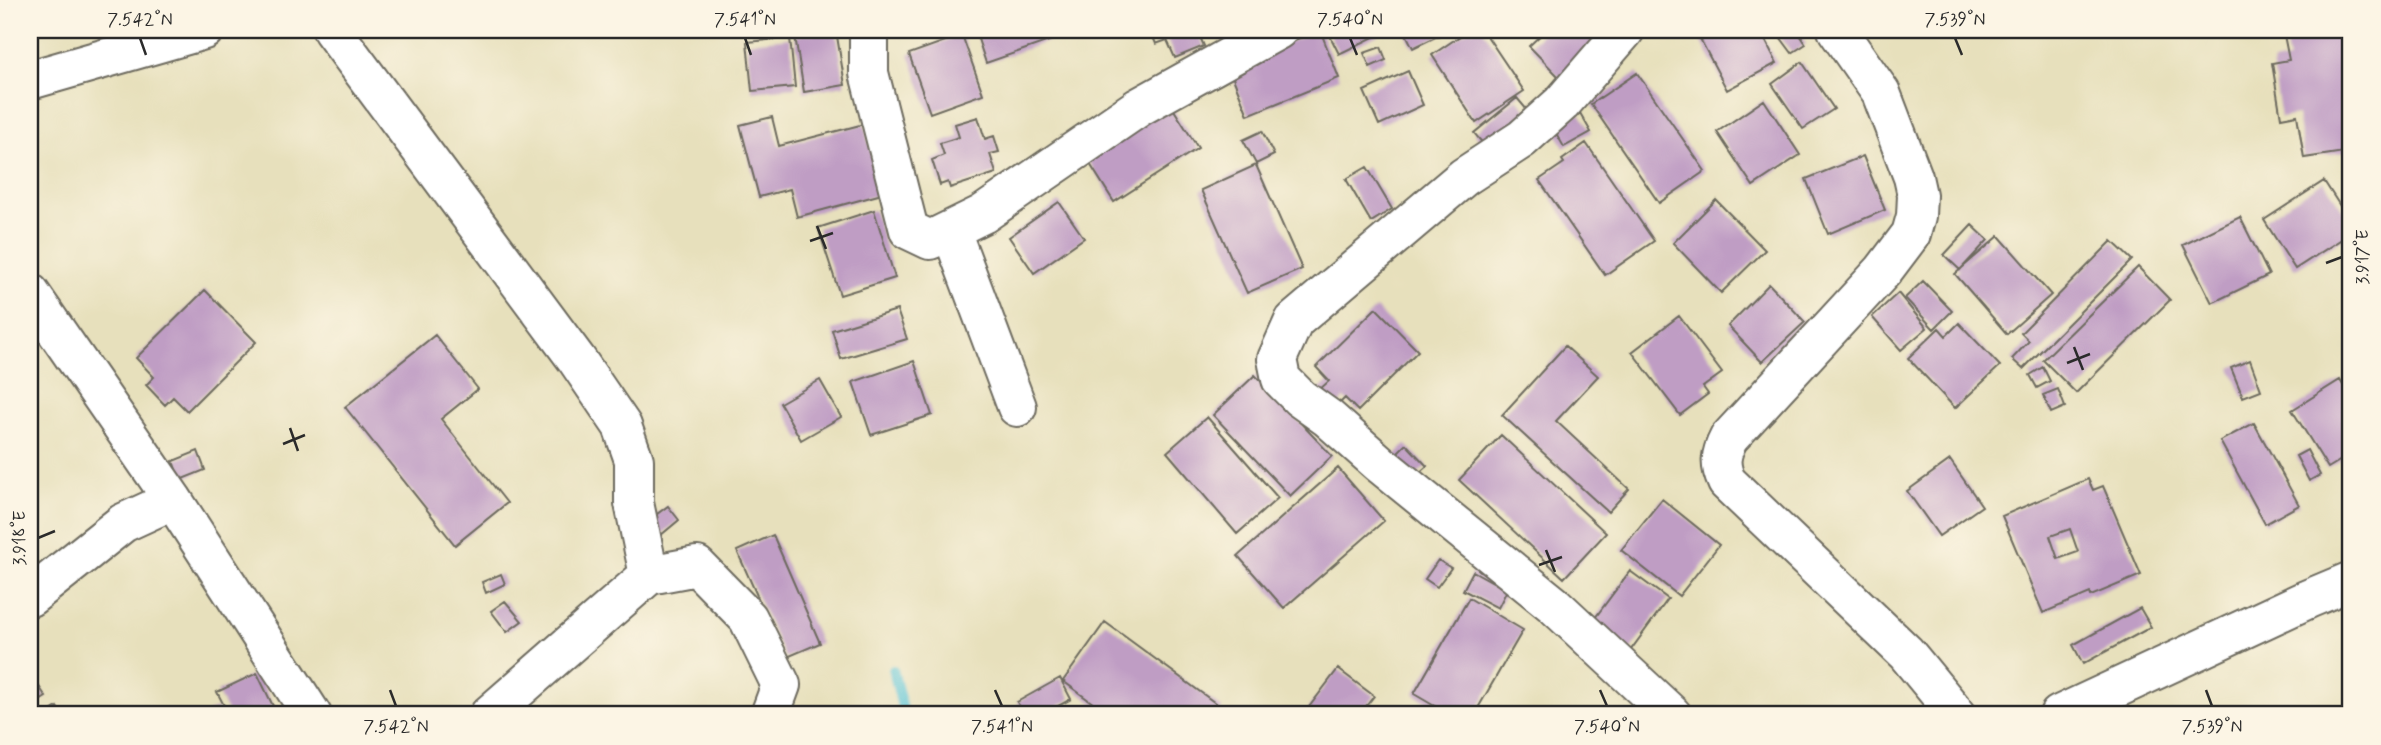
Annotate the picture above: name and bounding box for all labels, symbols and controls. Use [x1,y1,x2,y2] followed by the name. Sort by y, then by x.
[107,8,173,32] text: 7.542°N
[714,8,776,32] text: 7.541°N
[1317,8,1383,32] text: 7.540°N
[1924,8,1986,32] text: 7.539°N
[2351,229,2375,285] text: 3.917°E
[8,510,32,566] text: 3.918°E
[363,715,429,739] text: 7.542°N
[971,715,1033,739] text: 7.541°N
[1574,715,1640,739] text: 7.540°N
[2181,715,2243,739] text: 7.539°N

